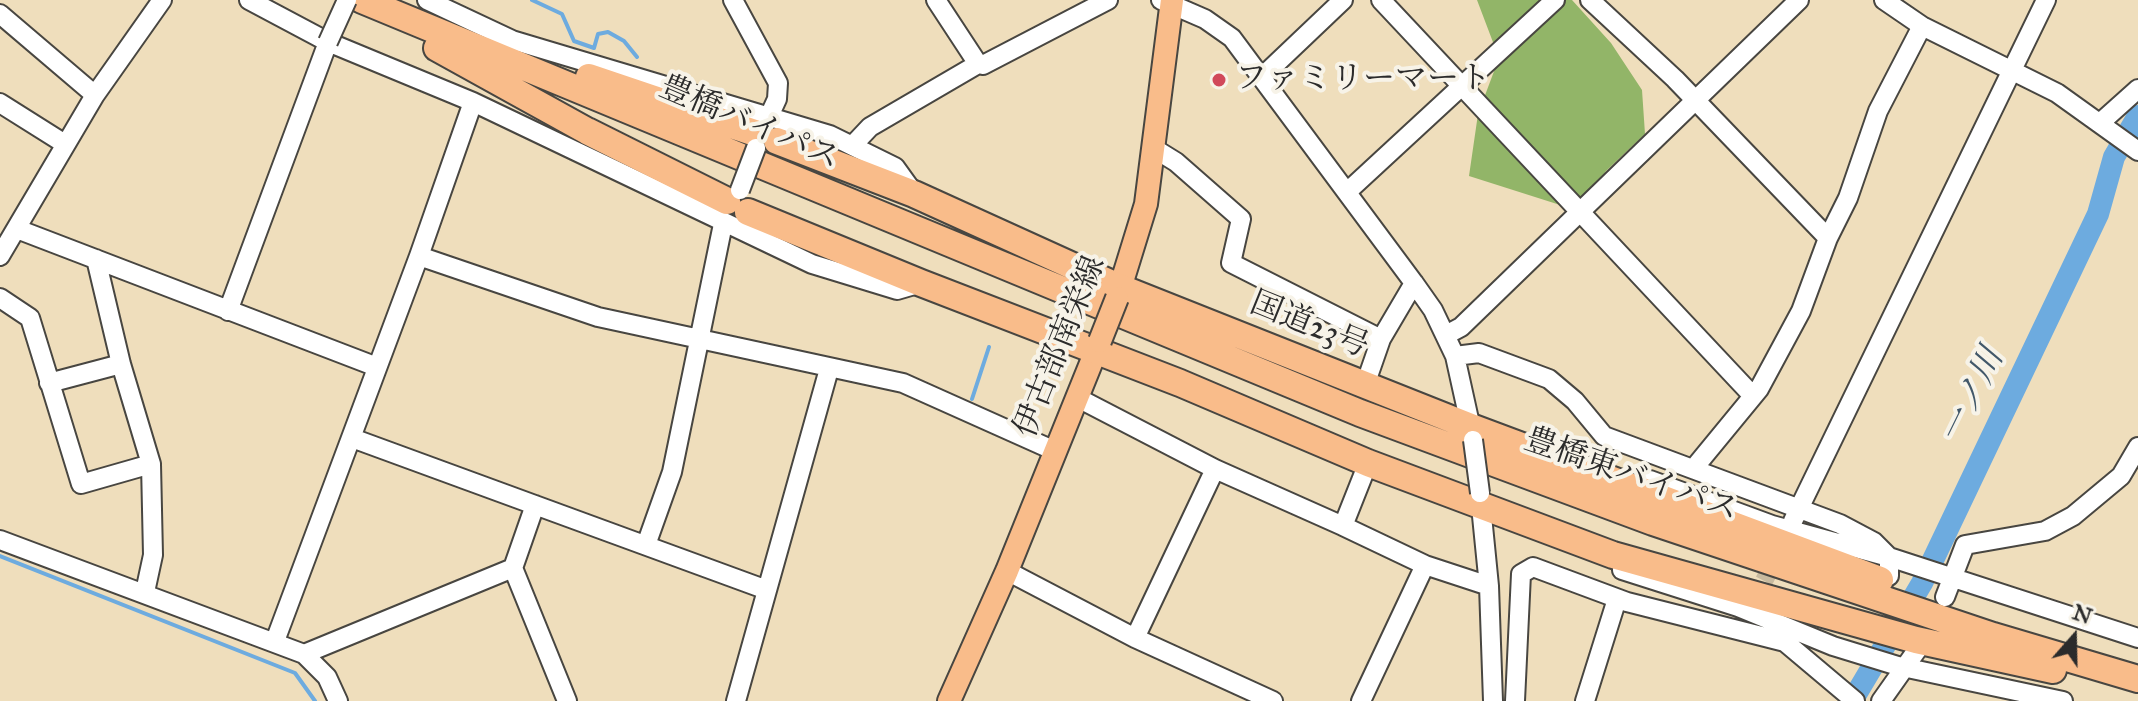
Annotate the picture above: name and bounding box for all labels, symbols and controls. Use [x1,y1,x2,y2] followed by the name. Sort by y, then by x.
[1235,61,1491,99] place label: ファミリーマート
[653,69,845,179] street label: 豊橋バイパス
[1210,71,1228,89] marker: ファミリーマート
[1007,251,1115,443] street label: 伊古部南栄線
[1244,285,1374,367] street label: 国道23号
[1932,342,2014,452] water label: 一ノ川
[1519,421,1743,531] street label: 豊橋東バイパス
[2034,597,2114,677] north arrow
[2069,598,2096,630] text: N

